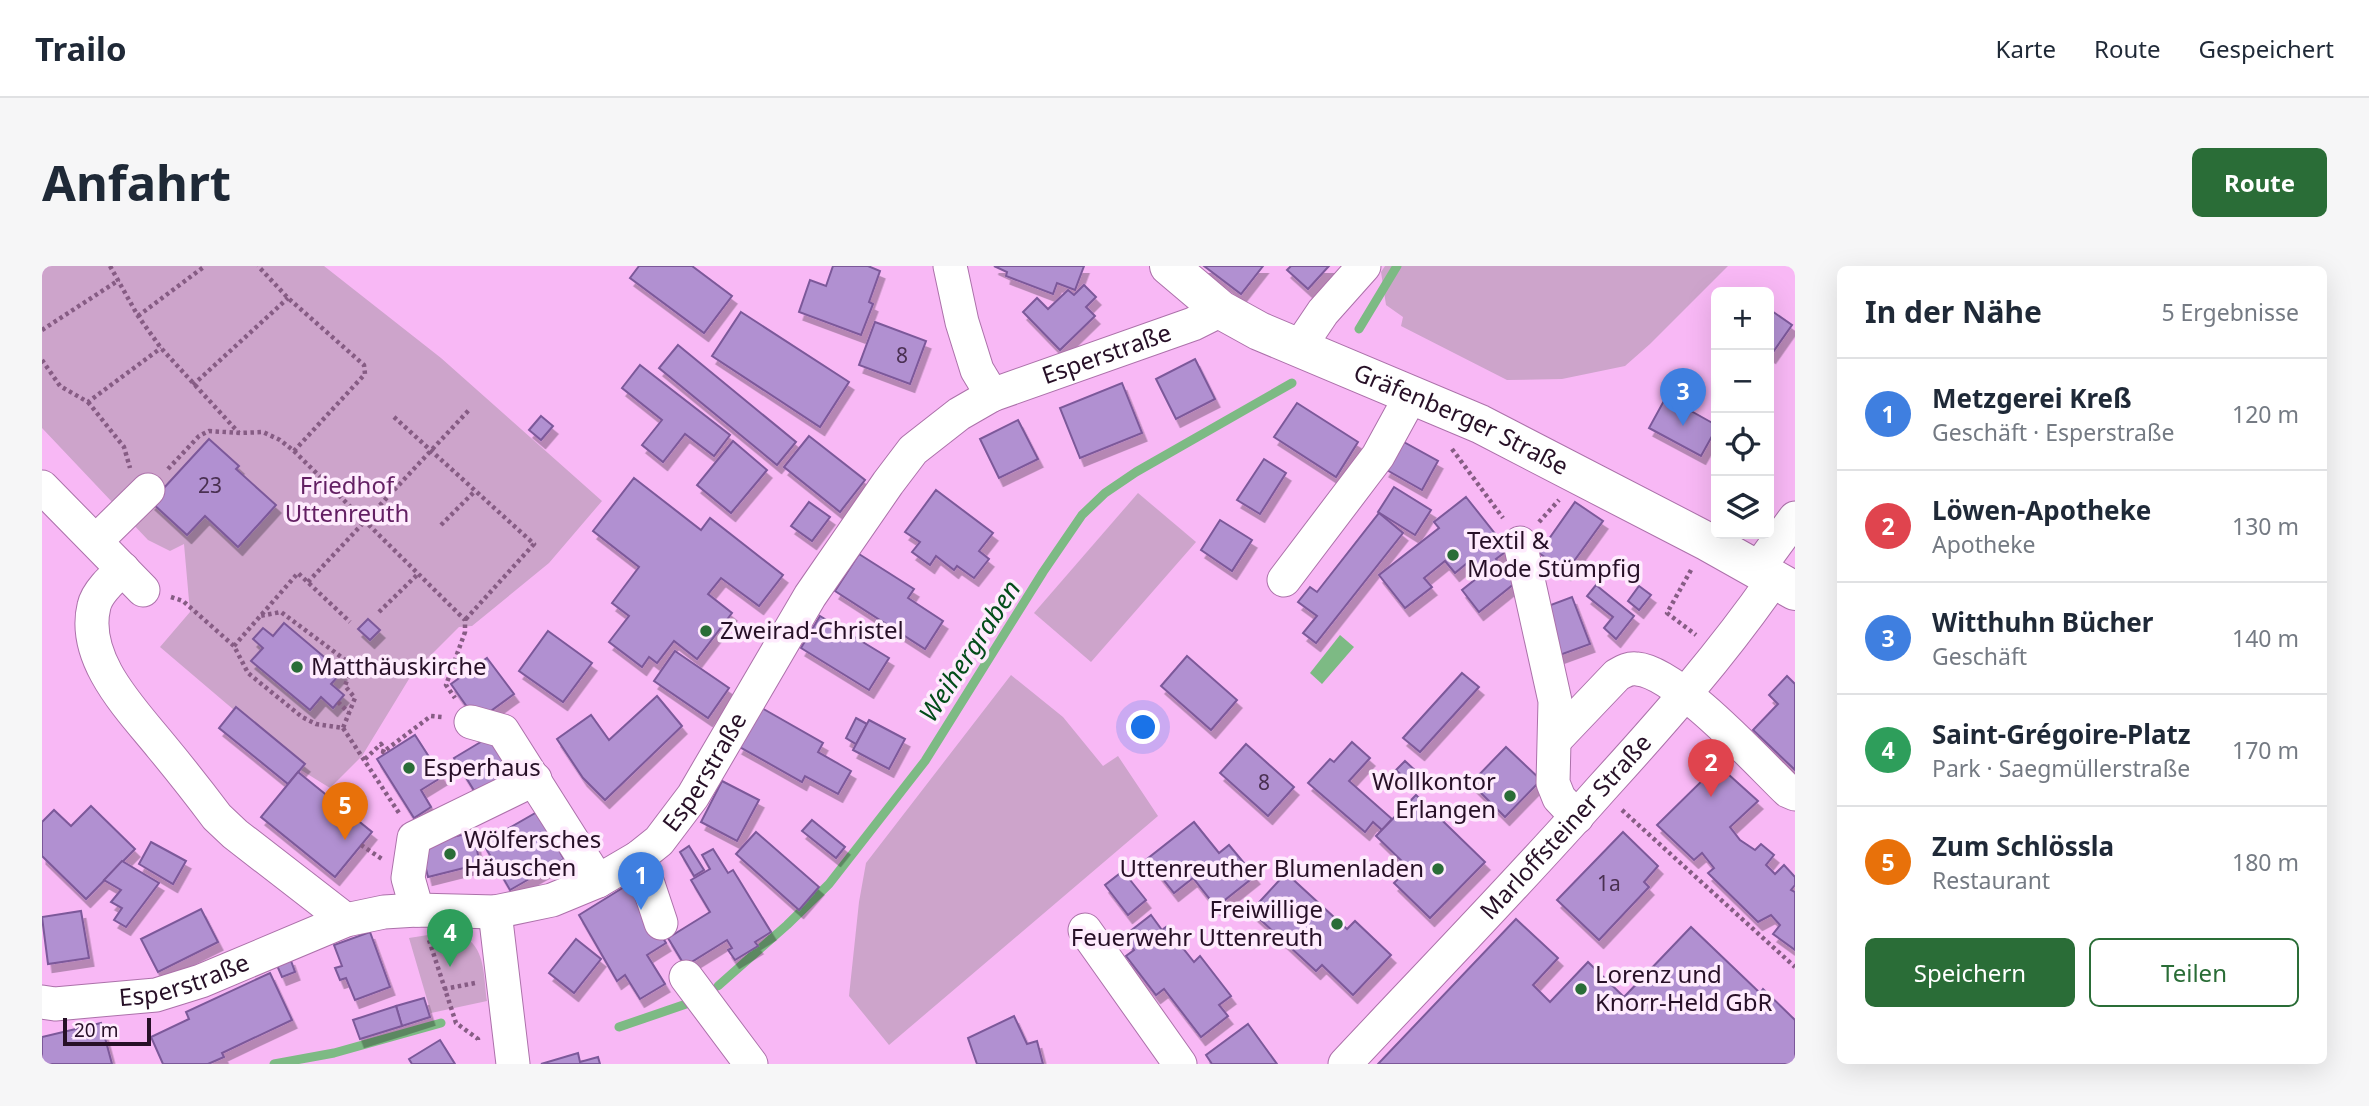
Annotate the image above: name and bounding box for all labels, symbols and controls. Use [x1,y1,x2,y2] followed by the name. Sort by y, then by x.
[35,26,127,71] text: Trailo
[1996,32,2056,65] text: Karte
[2094,32,2161,65] text: Route
[2199,32,2334,65] text: Gespeichert
[2192,148,2327,217] button: Route
[42,149,231,215] text: Anfahrt
[1711,287,1774,539] map controls
[1711,287,1774,350] button: +
[1865,291,2042,332] text: In der Nähe
[2161,296,2299,328] text: 5 Ergebnisse
[1037,315,1175,391] street label: Esperstraße
[896,341,908,369] house number: 8
[1711,350,1774,413] button: −
[1349,355,1575,482] street label: Gräfenberger Straße
[1660,368,1706,426] pin: 3
[1932,380,2131,416] text: Metzgerei Kreß
[1881,398,1895,430] text: 1
[2232,398,2299,430] text: 120 m
[1711,413,1774,476] button: locate
[1932,416,2174,448] text: Geschäft · Esperstraße
[285,468,409,529] park label: Friedhof Uttenreuth
[198,471,222,499] house number: 23
[1711,476,1774,539] button: layers
[1932,492,2151,528] text: Löwen-Apotheke
[1881,510,1895,542] text: 2
[2232,510,2299,542] text: 130 m
[1467,523,1641,584] place label: Textil & Mode Stümpfig
[1932,528,2036,560] text: Apotheke
[1445,547,1461,563] marker: Textil & Mode Stümpfig
[910,573,1028,728] water label: Weihergraben
[1932,604,2154,640] text: Witthuhn Bücher
[720,613,904,646] place label: Zweirad-Christel
[1881,622,1895,654] text: 3
[2232,622,2299,654] text: 140 m
[698,623,714,639] marker: Zweirad-Christel
[1932,640,2027,672] text: Geschäft
[311,649,487,682] place label: Matthäuskirche
[289,659,305,675] marker: Matthäuskirche
[654,706,753,838] street label: Esperstraße
[1126,710,1160,744] your location
[1932,716,2191,752] text: Saint-Grégoire-Platz
[1472,726,1658,926] street label: Marloffsteiner Straße
[1881,734,1895,766] text: 4
[2232,734,2299,766] text: 170 m
[1688,739,1734,797] pin: 2
[423,750,541,783] place label: Esperhaus
[1932,752,2190,784] text: Park · Saegmüllerstraße
[401,760,417,776] marker: Esperhaus
[1372,764,1496,825] place label: Wollkontor Erlangen
[1258,768,1270,796] house number: 8
[322,782,368,840] pin: 5
[1502,788,1518,804] marker: Wollkontor Erlangen
[464,822,601,883] place label: Wölfersches Häuschen
[1932,828,2114,864] text: Zum Schlössla
[442,846,458,862] marker: Wölfersches Häuschen
[1881,846,1895,878] text: 5
[2232,846,2299,878] text: 180 m
[1120,851,1424,884] place label: Uttenreuther Blumenladen
[618,852,664,910] pin: 1
[1430,861,1446,877] marker: Uttenreuther Blumenladen
[1932,864,2050,896] text: Restaurant
[1597,869,1621,897] house number: 1a
[1071,892,1323,953] place label: Freiwillige Feuerwehr Uttenreuth
[427,909,473,967] pin: 4
[1329,916,1345,932] marker: Freiwillige Feuerwehr Uttenreuth
[1865,938,2075,1007] button: Speichern
[2089,938,2299,1007] button: Teilen
[118,945,254,1013] street label: Esperstraße
[1595,957,1773,1018] place label: Lorenz und Knorr-Held GbR
[1573,981,1589,997] marker: Lorenz und Knorr-Held GbR
[63,1015,150,1047] scale bar
[74,1017,118,1043] text: 20 m

